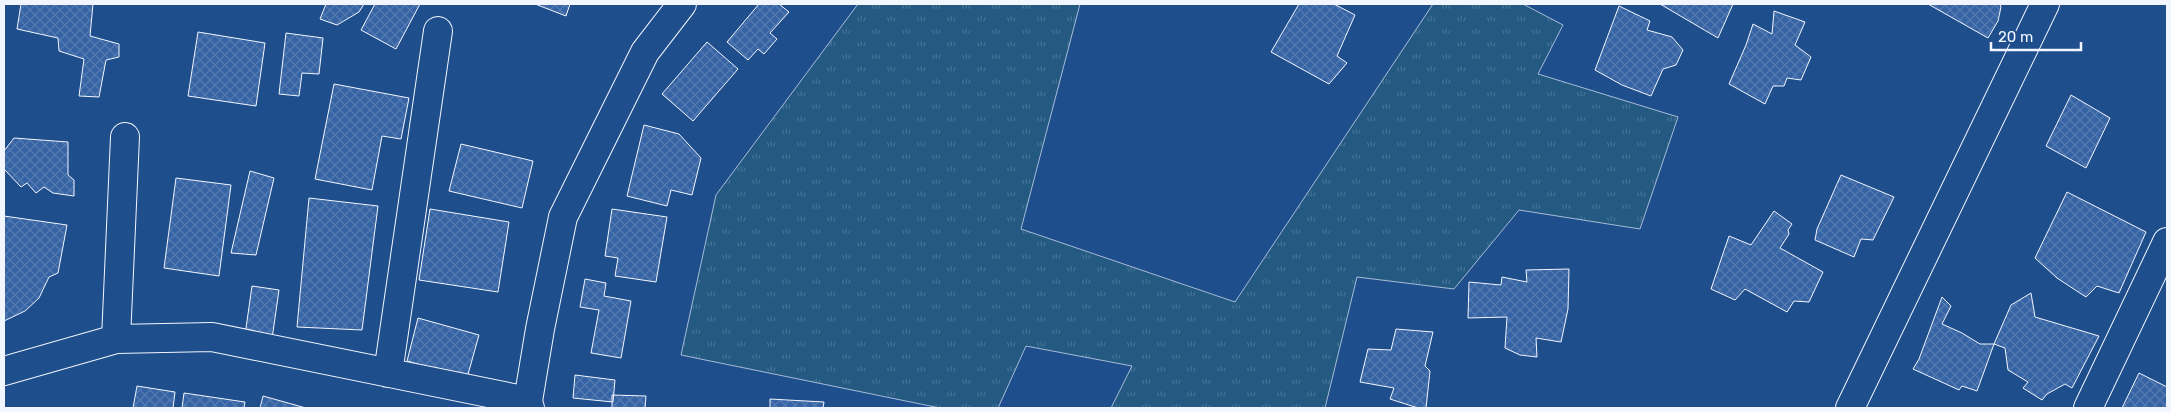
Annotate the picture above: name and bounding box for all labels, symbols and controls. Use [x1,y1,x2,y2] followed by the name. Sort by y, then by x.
[1991,20,2081,52] scale bar
[1998,28,2033,46] text: 20 m

